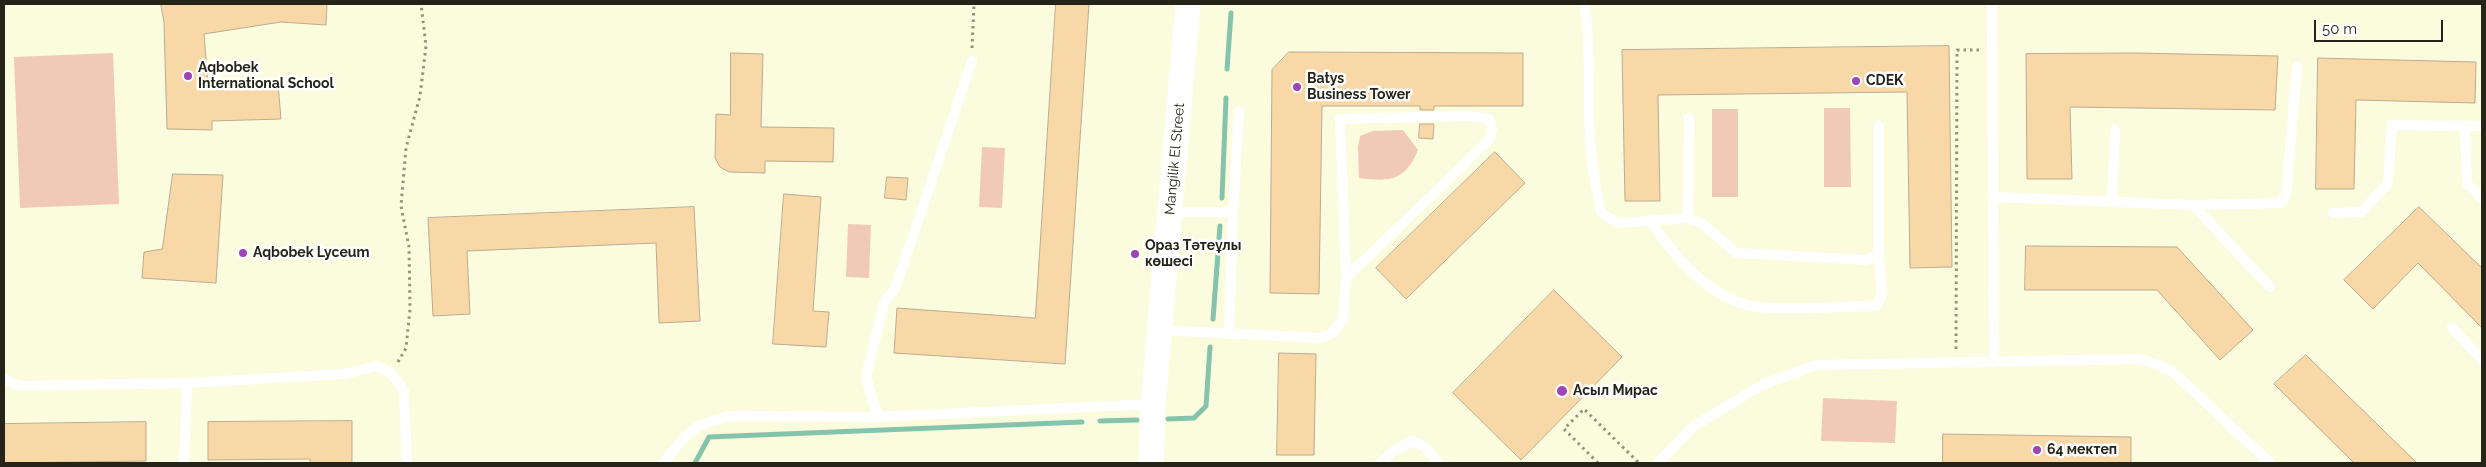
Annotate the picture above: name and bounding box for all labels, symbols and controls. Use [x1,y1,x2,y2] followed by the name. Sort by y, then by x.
[2316,10,2445,42] scale bar
[2322,20,2357,38] text: 50 m
[198,60,334,92] place label: Aqbobek International School
[182,70,194,82] marker: Aqbobek International School
[1307,71,1410,104] place label: Batys Business Tower
[1866,73,1903,89] place label: CDEK
[1850,75,1862,87] marker: CDEK
[1291,81,1303,93] marker: Batys Business Tower
[1162,102,1188,216] street label: Mangilik El Street
[1145,238,1241,270] place label: Ораз Тәтеұлы көшесі
[253,245,369,261] place label: Aqbobek Lyceum
[237,247,249,259] marker: Aqbobek Lyceum
[1129,248,1141,260] marker: Ораз Тәтеұлы көшесі
[1573,383,1658,399] place label: Асыл Мирас
[1555,384,1569,398] marker: Асыл Мирас
[2047,442,2117,458] place label: 64 мектеп
[2031,444,2043,456] marker: 64 мектеп

